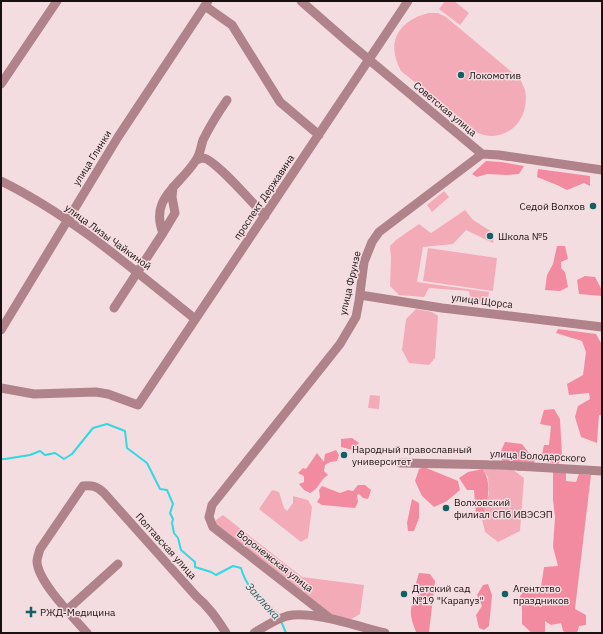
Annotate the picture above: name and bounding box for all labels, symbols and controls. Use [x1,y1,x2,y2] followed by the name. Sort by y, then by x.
[469,69,521,82] place label: Локомотив
[456,70,466,80] marker: Локомотив
[411,79,480,140] street label: Советская улица
[70,128,114,188] street label: улица Глинки
[231,151,298,242] street label: проспект Державина
[520,200,585,213] place label: Седой Волхов
[62,201,154,273] street label: улица Лизы Чайкиной
[588,201,598,211] marker: Седой Волхов
[498,230,548,243] place label: Школа №5
[485,231,495,241] marker: Школа №5
[336,249,364,316] street label: улица Фрунзе
[451,291,514,311] street label: улица Щорса
[352,443,472,468] place label: Народный православный университет
[490,447,587,465] street label: улица Володарского
[339,450,349,460] marker: Народный православный университет
[454,496,553,521] place label: Волховский филиал СПб ИВЭСЭП
[441,503,451,513] marker: Волховский филиал СПб ИВЭСЭП
[133,510,200,582] street label: Полтавская улица
[234,527,316,595] street label: Воронежская улица
[243,580,283,622] water label: Заклюка
[412,582,484,607] place label: Детский сад №19 "Карапуз"
[513,582,569,607] place label: Агентство праздников
[399,589,409,599] marker: Детский сад №19 "Карапуз"
[500,589,510,599] marker: Агентство праздников
[25,606,37,618] marker: РЖД-Медицина
[40,606,116,619] place label: РЖД-Медицина

